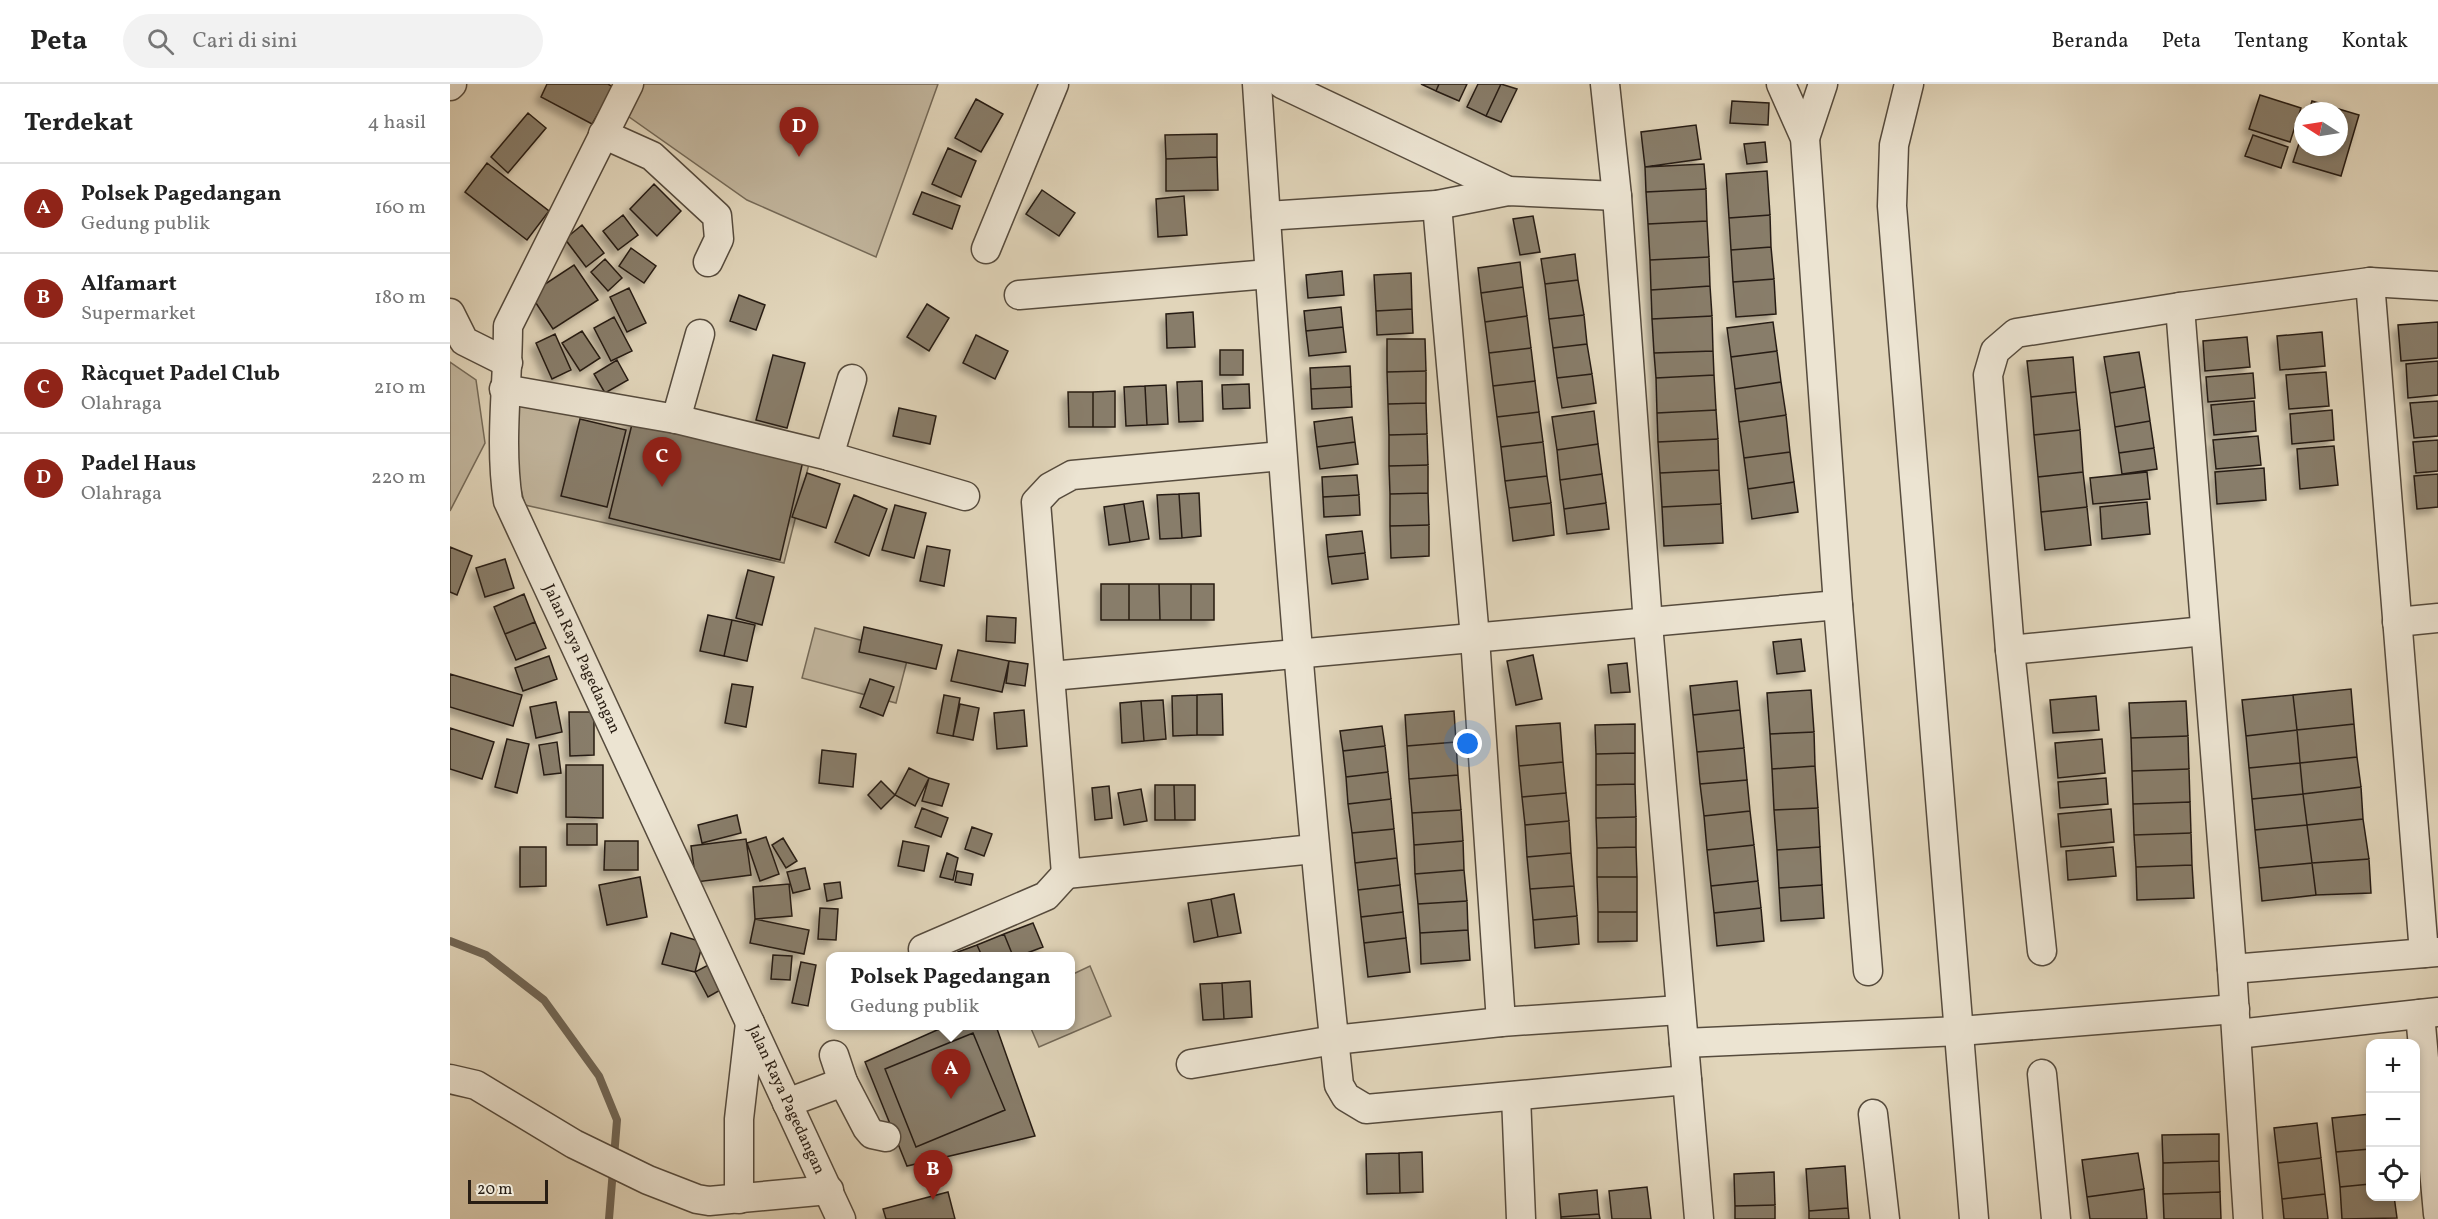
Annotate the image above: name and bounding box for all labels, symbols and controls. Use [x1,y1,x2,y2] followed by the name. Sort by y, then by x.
[123,14,543,68] search box
[30,22,87,61] text: Peta
[144,25,177,58] icon: search
[192,26,297,57] text: Cari di sini
[2051,27,2129,56] text: Beranda
[2162,27,2201,56] text: Peta
[2234,27,2309,56] text: Tentang
[2342,27,2408,56] text: Kontak
[2294,102,2348,156] north arrow
[24,105,133,141] text: Terdekat
[780,107,818,157] pin: D
[368,109,426,137] text: 4 hasil
[81,179,282,210] text: Polsek Pagedangan
[36,194,51,222] text: A
[374,194,426,222] text: 160 m
[81,210,210,238] text: Gedung publik
[81,269,177,300] text: Alfamart
[37,284,50,312] text: B
[374,284,426,312] text: 180 m
[81,300,196,328] text: Supermarket
[81,359,280,390] text: Ràcquet Padel Club
[37,374,50,402] text: C
[374,374,426,402] text: 210 m
[81,390,162,418] text: Olahraga
[642,438,682,487] pin: C
[81,449,196,480] text: Padel Haus
[36,464,51,492] text: D
[371,464,426,492] text: 220 m
[81,480,162,508] text: Olahraga
[537,581,625,737] street label: Jalan Raya Pagedangan
[1453,729,1482,758] your location
[826,952,1075,1030] popup
[850,962,1051,993] text: Polsek Pagedangan
[850,993,979,1021] text: Gedung publik
[742,1022,830,1178] street label: Jalan Raya Pagedangan
[2366,1039,2420,1201] map controls
[2366,1039,2420,1093] button: +
[932,1050,970,1099] pin: A
[2366,1093,2420,1147] button: −
[2366,1147,2420,1201] button: locate
[914,1150,952,1200] pin: B
[468,1177,548,1204] scale bar
[477,1179,512,1201] text: 20 m

